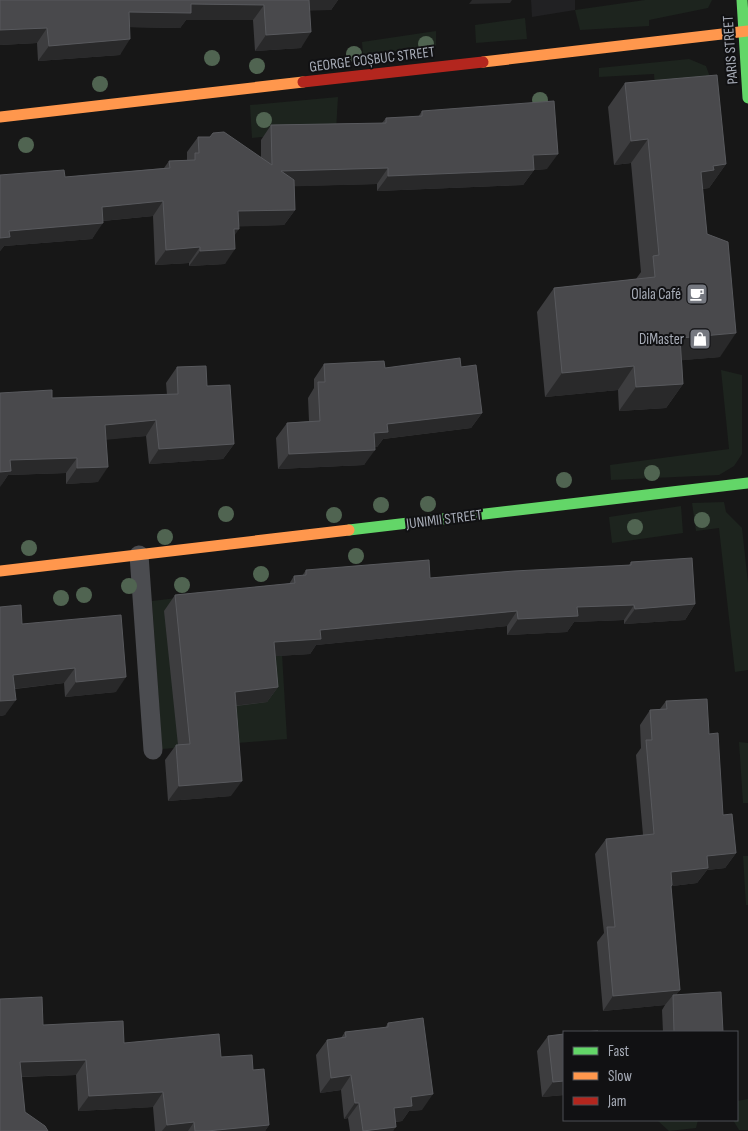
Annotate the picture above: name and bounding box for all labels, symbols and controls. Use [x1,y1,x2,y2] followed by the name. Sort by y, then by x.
[719,15,742,85] street label: PARIS STREET
[308,42,436,77] street label: GEORGE COȘBUC STREET
[685,282,709,306] cafe icon: Olala Café
[631,285,681,304] place label: Olala Café
[688,327,712,351] shop icon: DiMaster
[639,330,685,349] place label: DiMaster
[404,505,483,534] street label: JUNIMII STREET
[563,1031,738,1121] legend
[608,1042,630,1061] text: Fast
[608,1067,632,1086] text: Slow
[607,1092,626,1111] text: Jam

